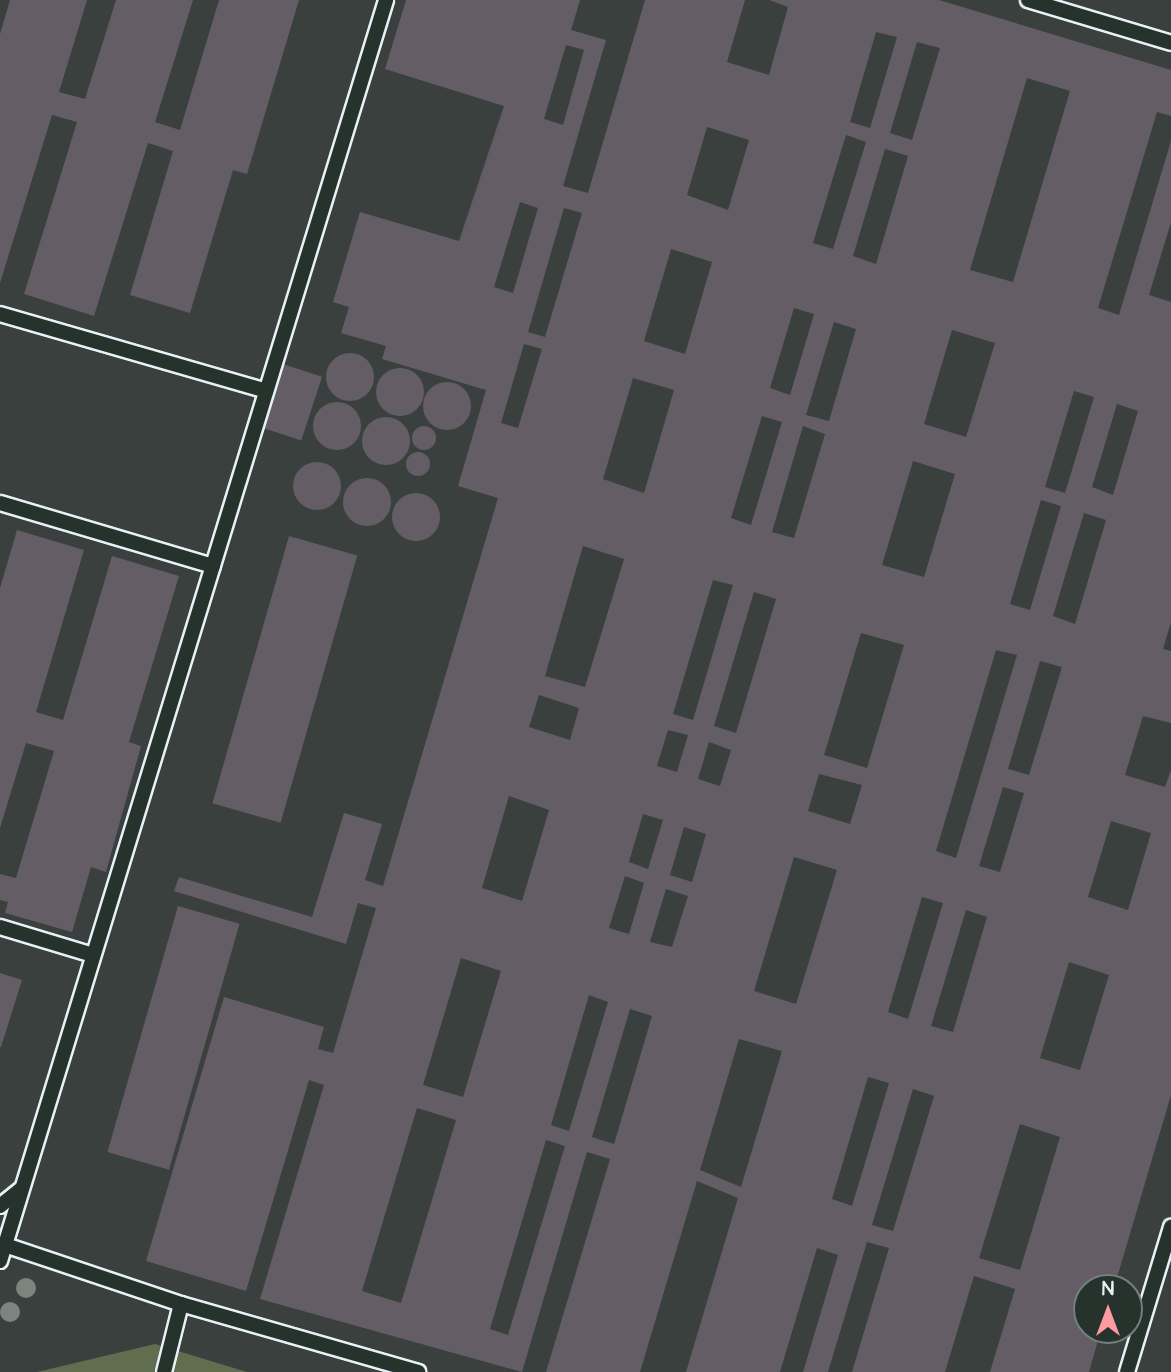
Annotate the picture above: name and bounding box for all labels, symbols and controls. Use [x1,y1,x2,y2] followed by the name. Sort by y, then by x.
[1073,1274,1143,1344] north arrow
[1102,1276,1114,1303] text: N

